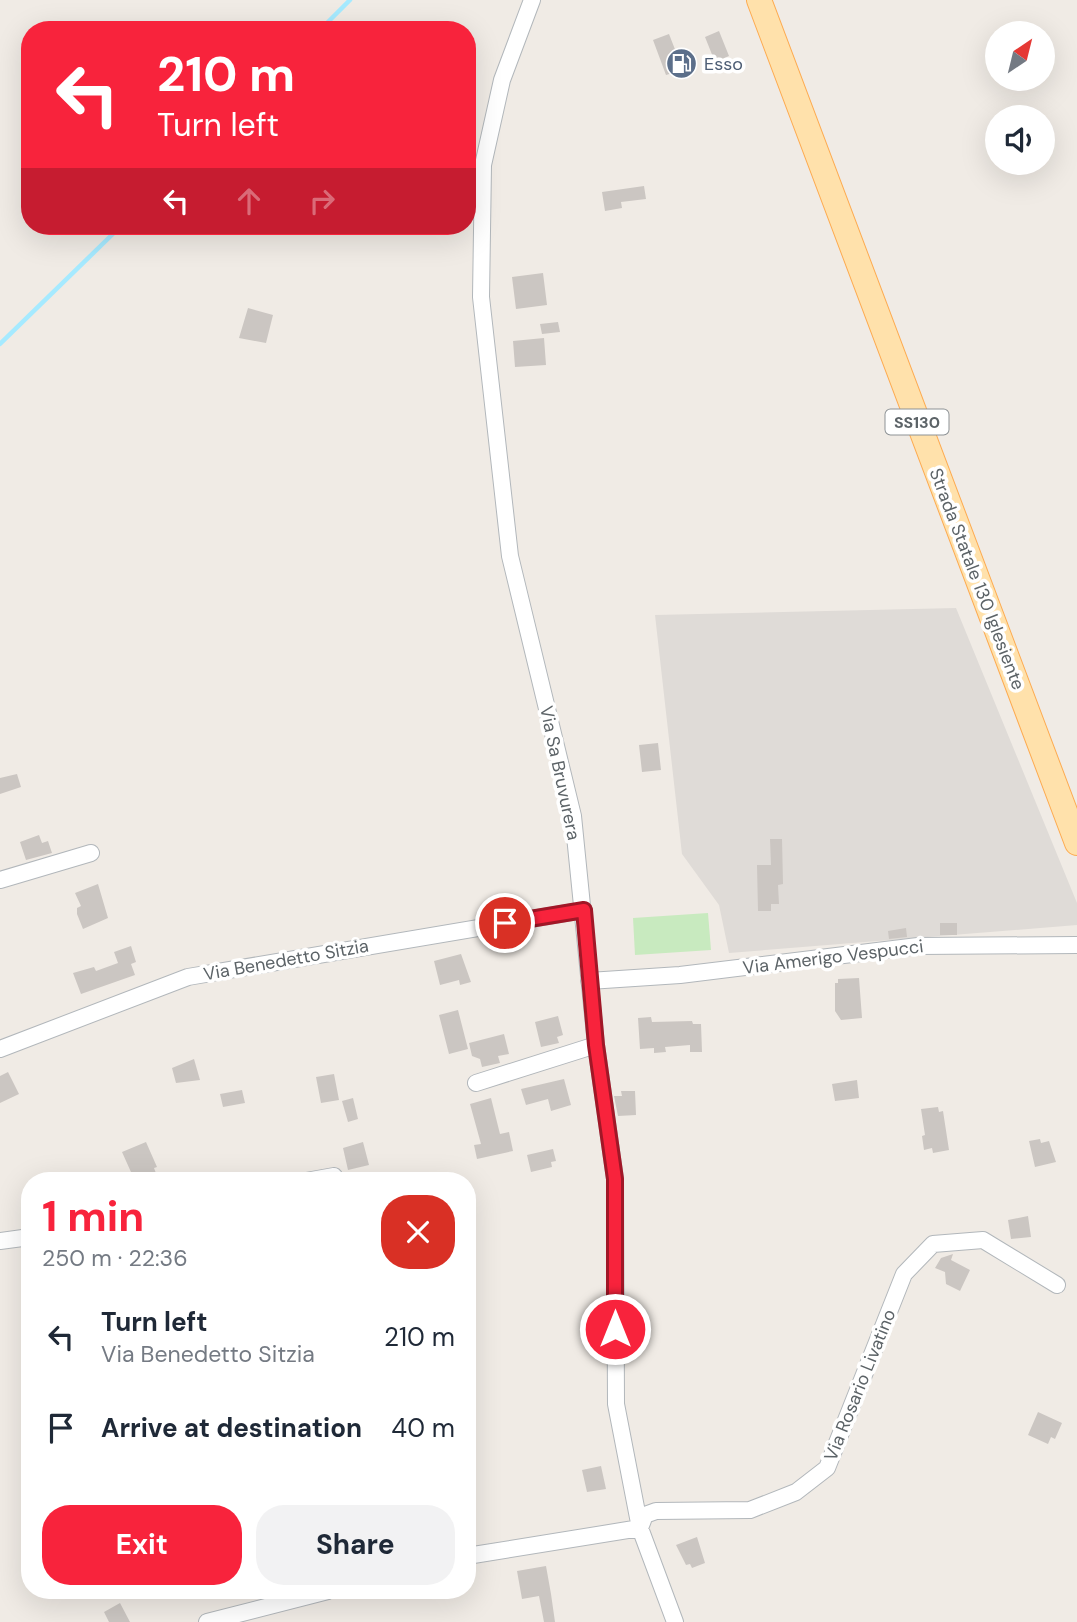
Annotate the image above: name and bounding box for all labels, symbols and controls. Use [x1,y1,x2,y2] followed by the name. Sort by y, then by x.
[985,21,1055,91] north arrow
[985,21,1055,175] map controls
[157,42,295,106] text: 210 m
[664,47,698,81] fuel station icon: Esso
[42,49,133,140] icon: left
[704,52,743,76] place label: Esso
[157,104,279,146] text: Turn left
[985,105,1055,175] button: sound
[157,182,195,220] icon: left
[230,182,268,220] icon: ahead
[303,182,341,220] icon: right
[886,410,948,434] road number: SS130
[924,465,1030,693] street label: Strada Statale 130 Iglesiente
[534,704,586,842] street label: Via Sa Bruvurera
[475,893,535,953] pin
[486,904,524,942] icon: arrive
[202,934,370,986] street label: Via Benedetto Sitzia
[741,934,925,980] street label: Via Amerigo Vespucci
[42,1189,144,1244] text: 1 min
[381,1195,455,1269] button: close
[42,1243,188,1273] text: 250 m · 22:36
[578,1292,652,1366] position arrow
[101,1305,208,1339] text: Turn left
[819,1305,901,1465] street label: Via Rosario Livatino
[42,1318,80,1356] icon: left
[384,1320,455,1354] text: 210 m
[101,1339,315,1369] text: Via Benedetto Sitzia
[42,1409,80,1447] icon: arrive
[101,1411,362,1445] text: Arrive at destination
[391,1411,455,1445] text: 40 m
[42,1505,242,1585] button: Exit
[256,1505,455,1585] button: Share

